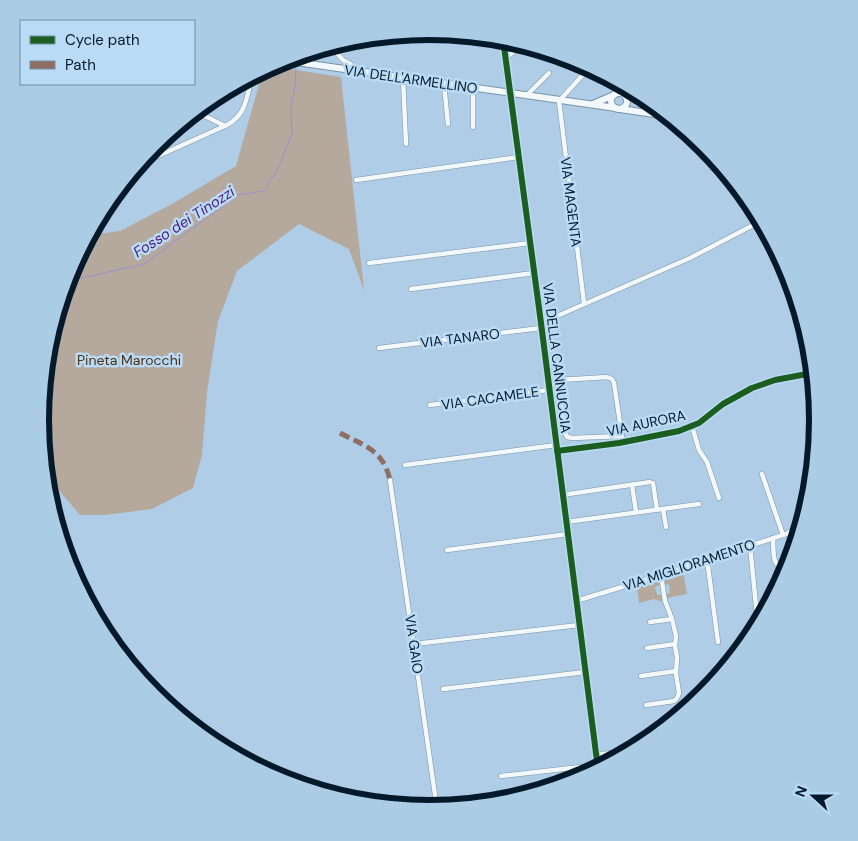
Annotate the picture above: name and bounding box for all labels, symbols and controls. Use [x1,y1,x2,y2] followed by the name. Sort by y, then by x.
[20,20,195,85] legend
[65,30,140,50] text: Cycle path
[65,55,96,75] text: Path
[343,61,479,97] street label: VIA DELL'ARMELLINO
[557,156,585,248] street label: VIA MAGENTA
[129,181,239,262] water label: Fosso dei Tinozzi
[539,282,575,434] street label: VIA DELLA CANNUCCIA
[419,324,501,352] street label: VIA TANARO
[77,351,181,369] park label: Pineta Marocchi
[440,382,540,414] street label: VIA CACAMELE
[605,406,687,440] street label: VIA AURORA
[621,535,758,595] street label: VIA MIGLIORAMENTO
[401,613,427,675] street label: VIA GAIO
[788,771,838,821] north arrow
[791,783,811,799] text: N

